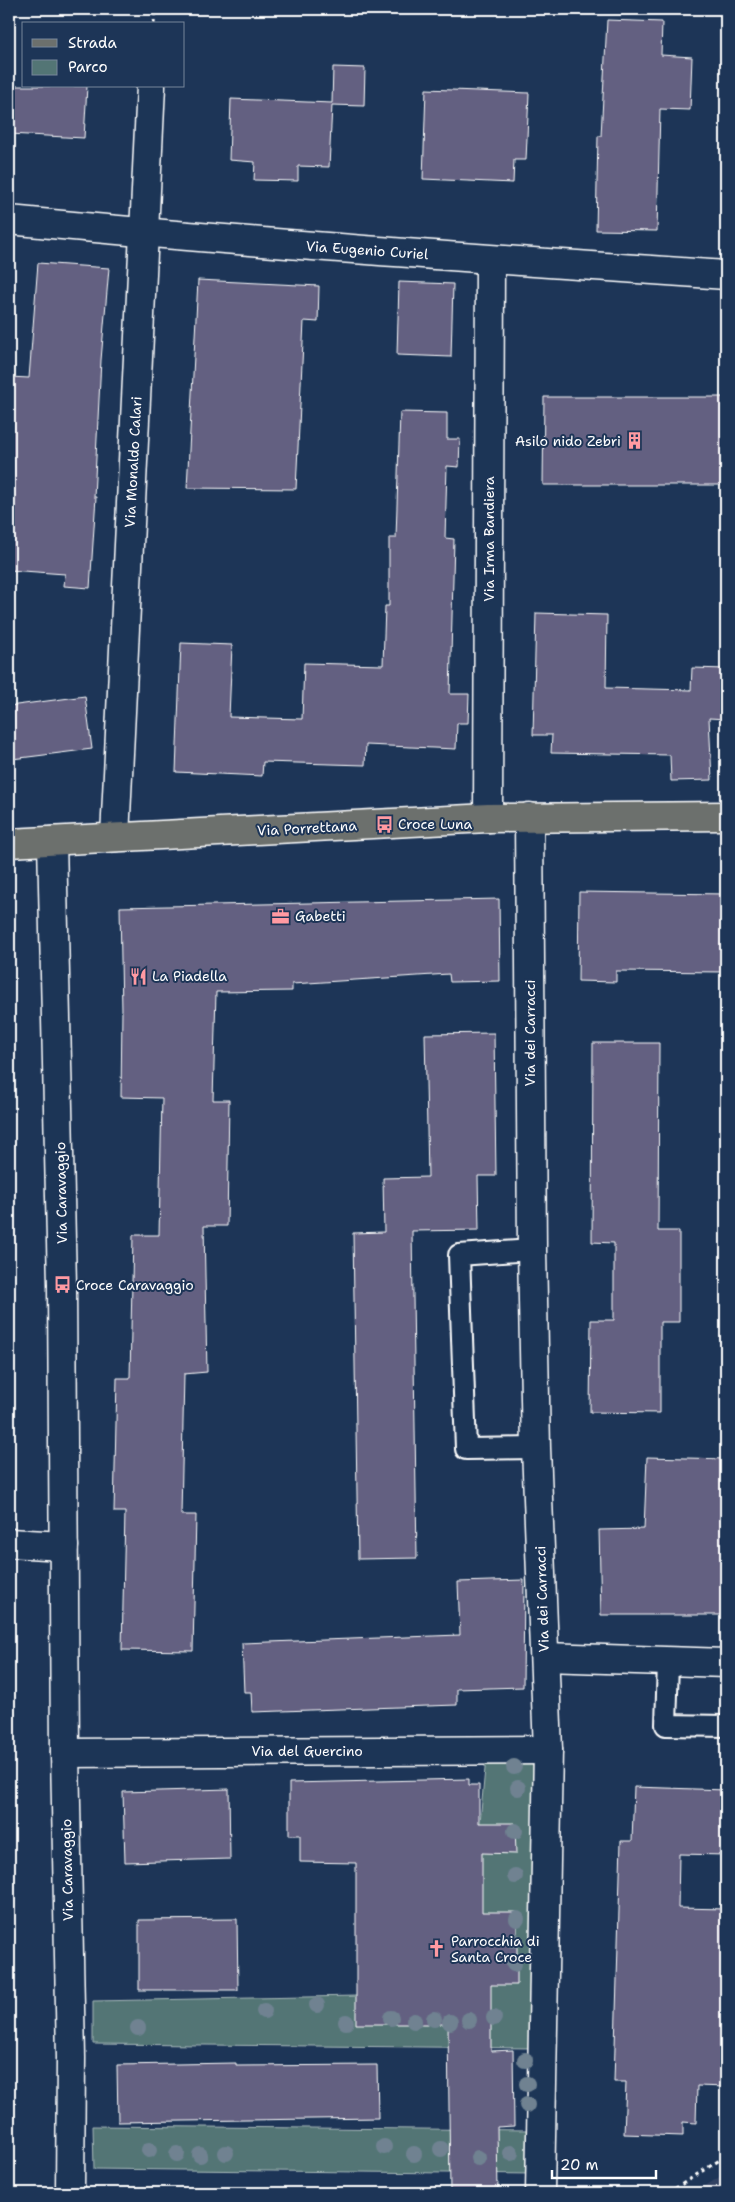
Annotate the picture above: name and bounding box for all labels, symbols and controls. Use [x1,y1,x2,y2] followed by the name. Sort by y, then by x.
[22,22,185,88] legend
[68,33,117,53] text: Strada
[68,57,108,77] text: Parco
[305,237,430,263] street label: Via Eugenio Curiel
[121,396,145,528] street label: Via Monaldo Calari
[625,431,645,451] building icon: Asilo nido Zebri
[515,432,621,450] place label: Asilo nido Zebri
[480,476,498,602] street label: Via Irma Bandiera
[374,814,394,834] bus stop icon: Croce Luna
[398,815,473,833] place label: Croce Luna
[257,816,358,840] street label: Via Porrettana
[271,906,291,926] office icon: Gabetti
[295,907,346,925] place label: Gabetti
[128,966,148,986] restaurant icon: La Piadella
[152,967,227,985] place label: La Piadella
[521,980,539,1086] street label: Via dei Carracci
[51,1142,71,1244] street label: Via Caravaggio
[52,1275,72,1295] bus stop icon: Croce Caravaggio
[76,1276,194,1294] place label: Croce Caravaggio
[531,1545,553,1653] street label: Via dei Carracci
[251,1742,363,1760] street label: Via del Guercino
[57,1819,77,1921] street label: Via Caravaggio
[451,1932,540,1966] place label: Parrocchia di Santa Croce
[427,1939,447,1959] church icon: Parrocchia di Santa Croce
[552,2147,656,2179] scale bar
[560,2155,599,2175] text: 20 m

